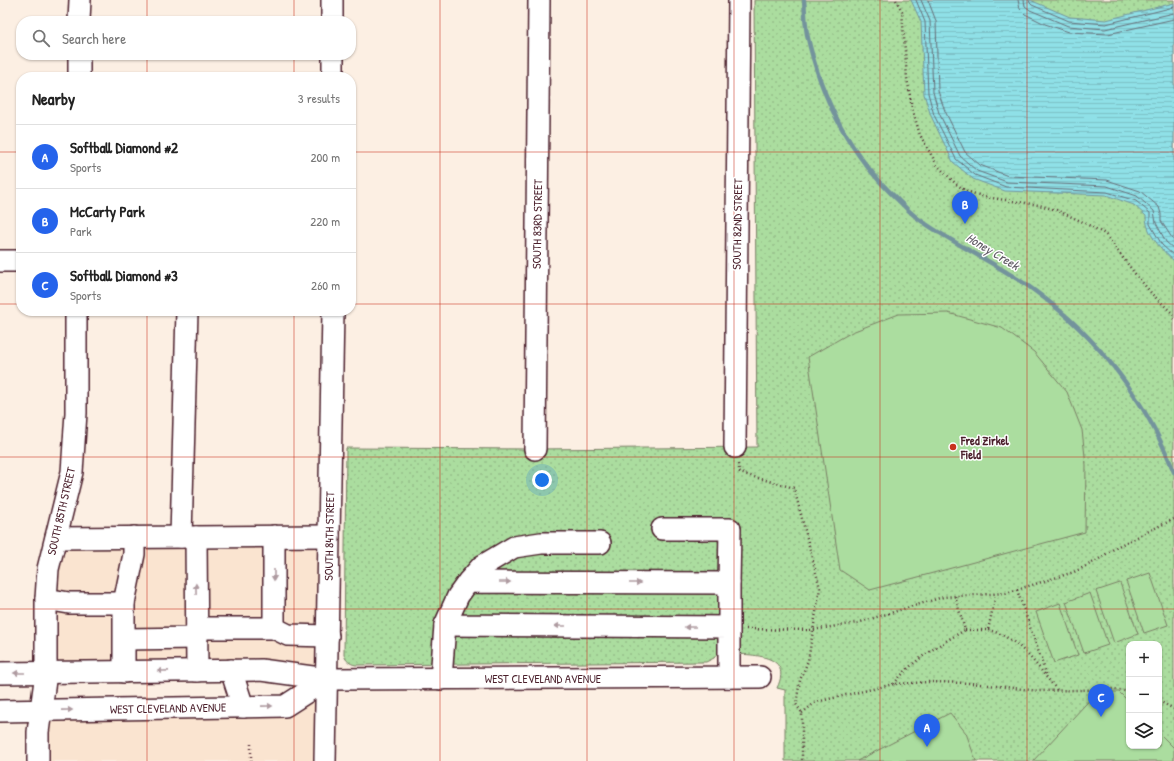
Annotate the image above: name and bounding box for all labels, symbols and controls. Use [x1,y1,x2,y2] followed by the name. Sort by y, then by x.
[16,16,356,60] search box
[30,27,52,49] icon: search
[62,28,126,49] text: Search here
[32,87,75,110] text: Nearby
[298,89,340,107] text: 3 results
[70,137,178,158] text: Softball Diamond #2
[42,148,48,166] text: A
[310,148,340,166] text: 200 m
[70,158,101,176] text: Sports
[528,178,546,269] street label: SOUTH 83RD STREET
[728,178,746,270] street label: SOUTH 82ND STREET
[952,191,978,224] pin: B
[70,201,145,222] text: McCarty Park
[42,212,48,230] text: B
[310,212,340,230] text: 220 m
[70,222,92,240] text: Park
[963,228,1024,275] water label: Honey Creek
[70,265,178,286] text: Softball Diamond #3
[41,276,49,294] text: C
[311,276,340,294] text: 260 m
[70,286,101,304] text: Sports
[960,432,1009,463] place label: Fred Zirkel Field
[948,442,958,452] marker: Fred Zirkel Field
[43,465,79,557] street label: SOUTH 85TH STREET
[532,470,552,490] your location
[320,491,338,581] street label: SOUTH 84TH STREET
[271,569,277,582] one-way arrow
[499,579,512,585] one-way arrow
[629,580,642,586] one-way arrow
[193,583,200,595] one-way arrow
[553,623,566,629] one-way arrow
[683,624,696,630] one-way arrow
[1126,641,1162,749] map controls
[1126,641,1162,677] button: +
[156,668,169,674] one-way arrow
[12,670,25,676] one-way arrow
[485,670,602,687] street label: WEST CLEVELAND AVENUE
[1126,677,1162,713] button: −
[1088,684,1114,717] pin: C
[110,698,227,718] street label: WEST CLEVELAND AVENUE
[261,703,274,709] one-way arrow
[61,707,74,713] one-way arrow
[1126,713,1162,749] button: layers
[914,714,940,747] pin: A

